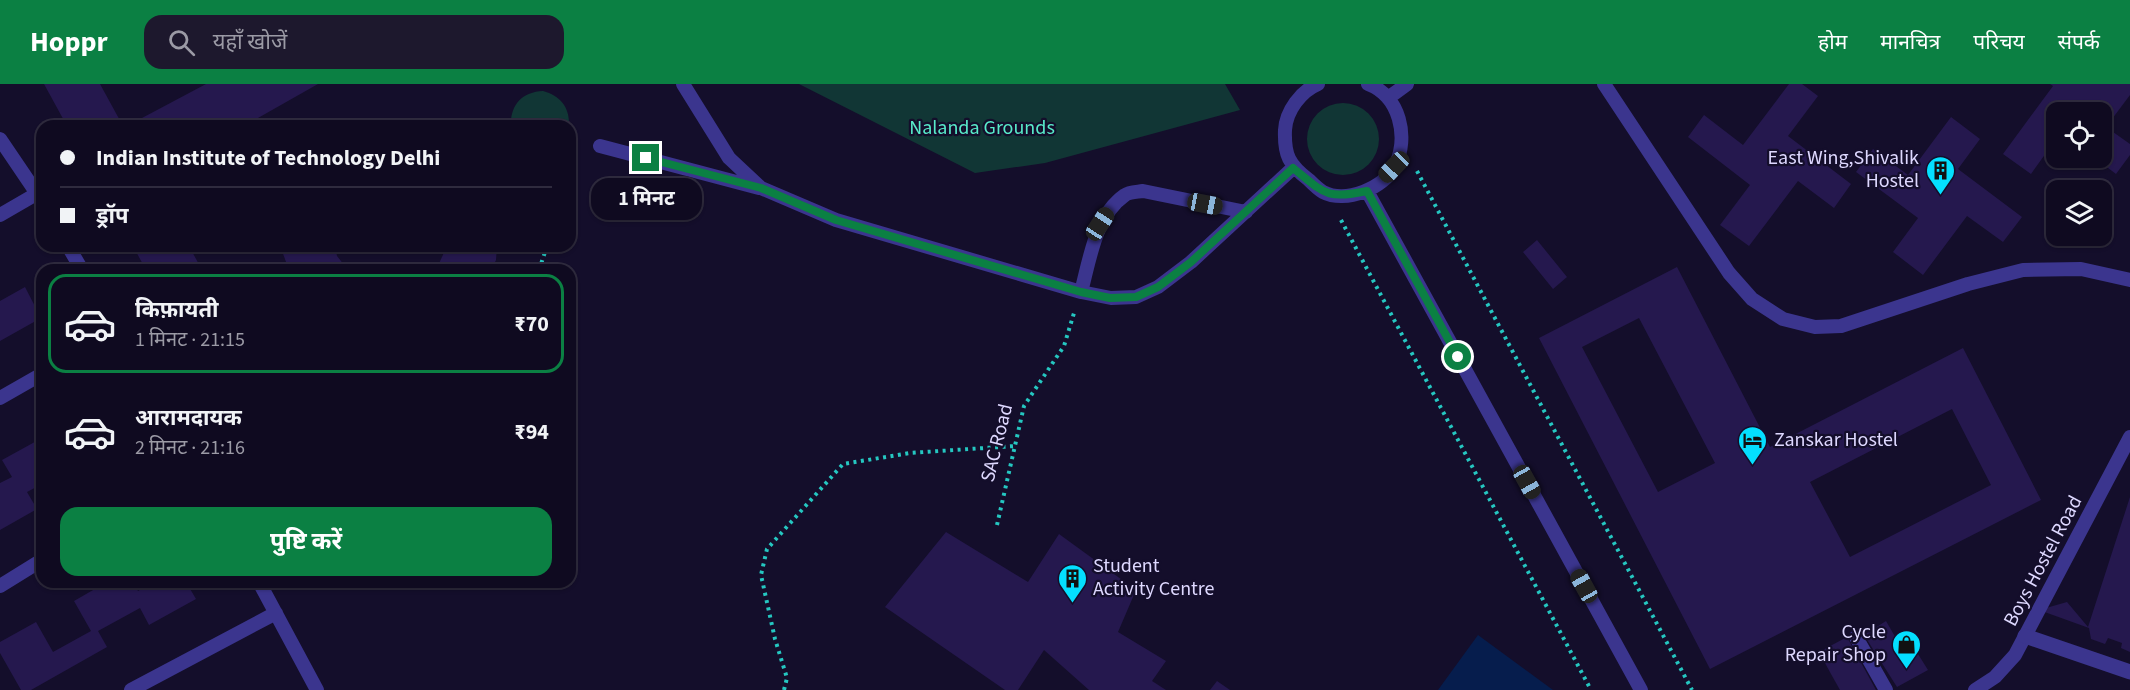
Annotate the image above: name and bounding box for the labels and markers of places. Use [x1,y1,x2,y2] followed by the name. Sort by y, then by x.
[1768,144,1919,195] place label: East Wing,Shivalik Hostel
[1924,154,1956,196] building icon: East Wing,Shivalik Hostel
[1737,424,1769,466] hotel icon: Zanskar Hostel
[1774,426,1898,454] place label: Zanskar Hostel
[1093,552,1215,603] place label: Student Activity Centre
[1056,562,1088,604] building icon: Student Activity Centre
[1785,618,1886,669] place label: Cycle Repair Shop
[1891,628,1923,670] shop icon: Cycle Repair Shop

